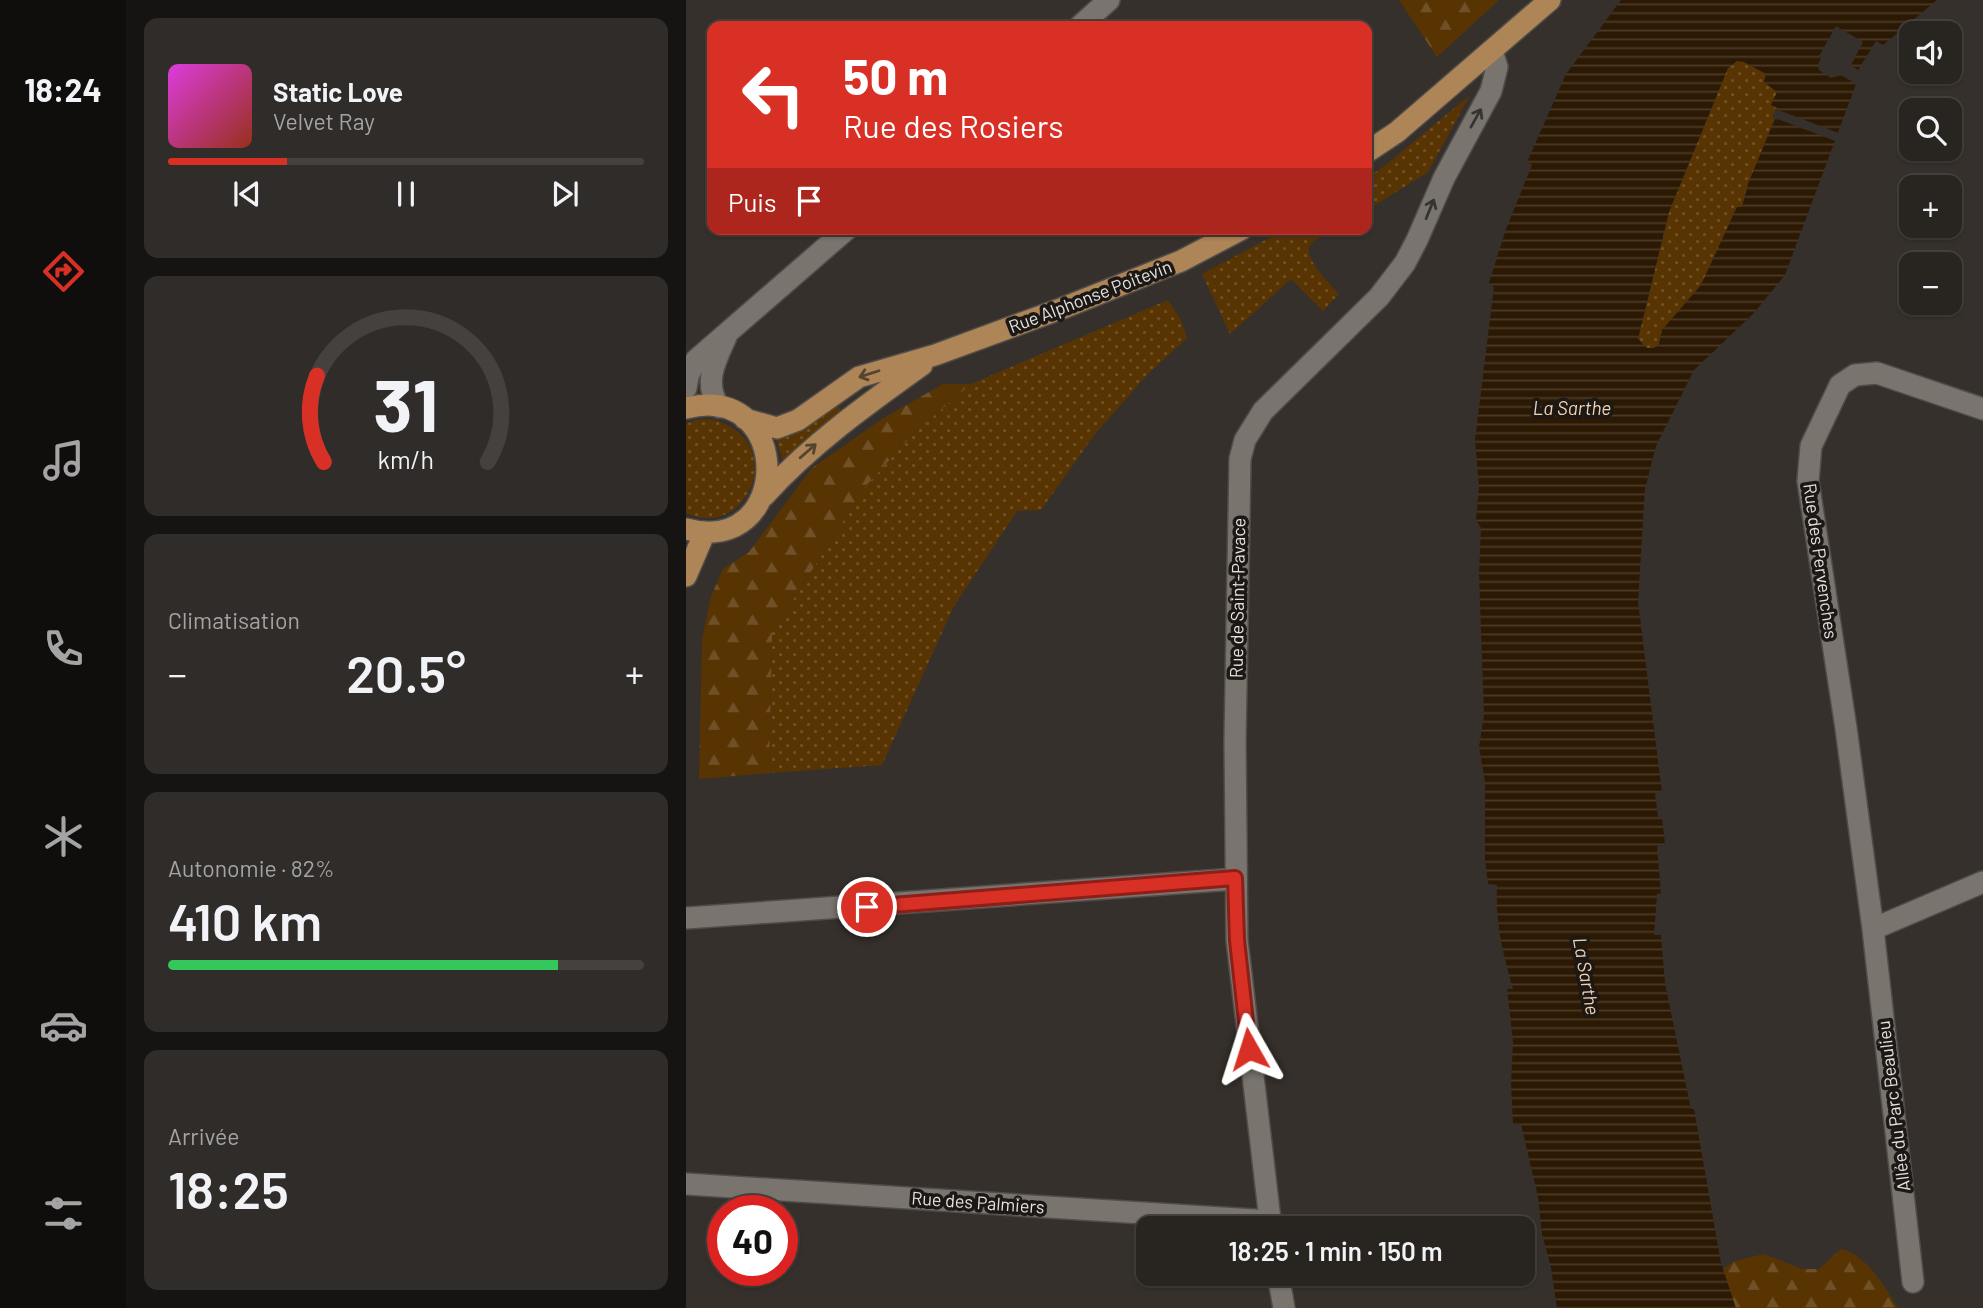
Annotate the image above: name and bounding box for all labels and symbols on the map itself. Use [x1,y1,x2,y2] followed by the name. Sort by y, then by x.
[1469,108,1483,128] one-way arrow
[1424,198,1437,220] one-way arrow
[1005,255,1175,337] street label: Rue Alphonse Poitevin
[859,369,881,382] one-way arrow
[1533,396,1611,419] water label: La Sarthe
[799,443,817,459] one-way arrow
[1799,482,1843,640] street label: Rue des Pervenches
[1225,518,1249,678] street label: Rue de Saint-Pavace
[837,877,897,937] pin
[1569,935,1605,1017] water label: La Sarthe
[1212,1012,1286,1086] position arrow
[1872,1019,1914,1193] street label: Allée du Parc Beaulieu
[911,1186,1045,1218] street label: Rue des Palmiers
[707,1195,798,1286] speed limit sign: 40

